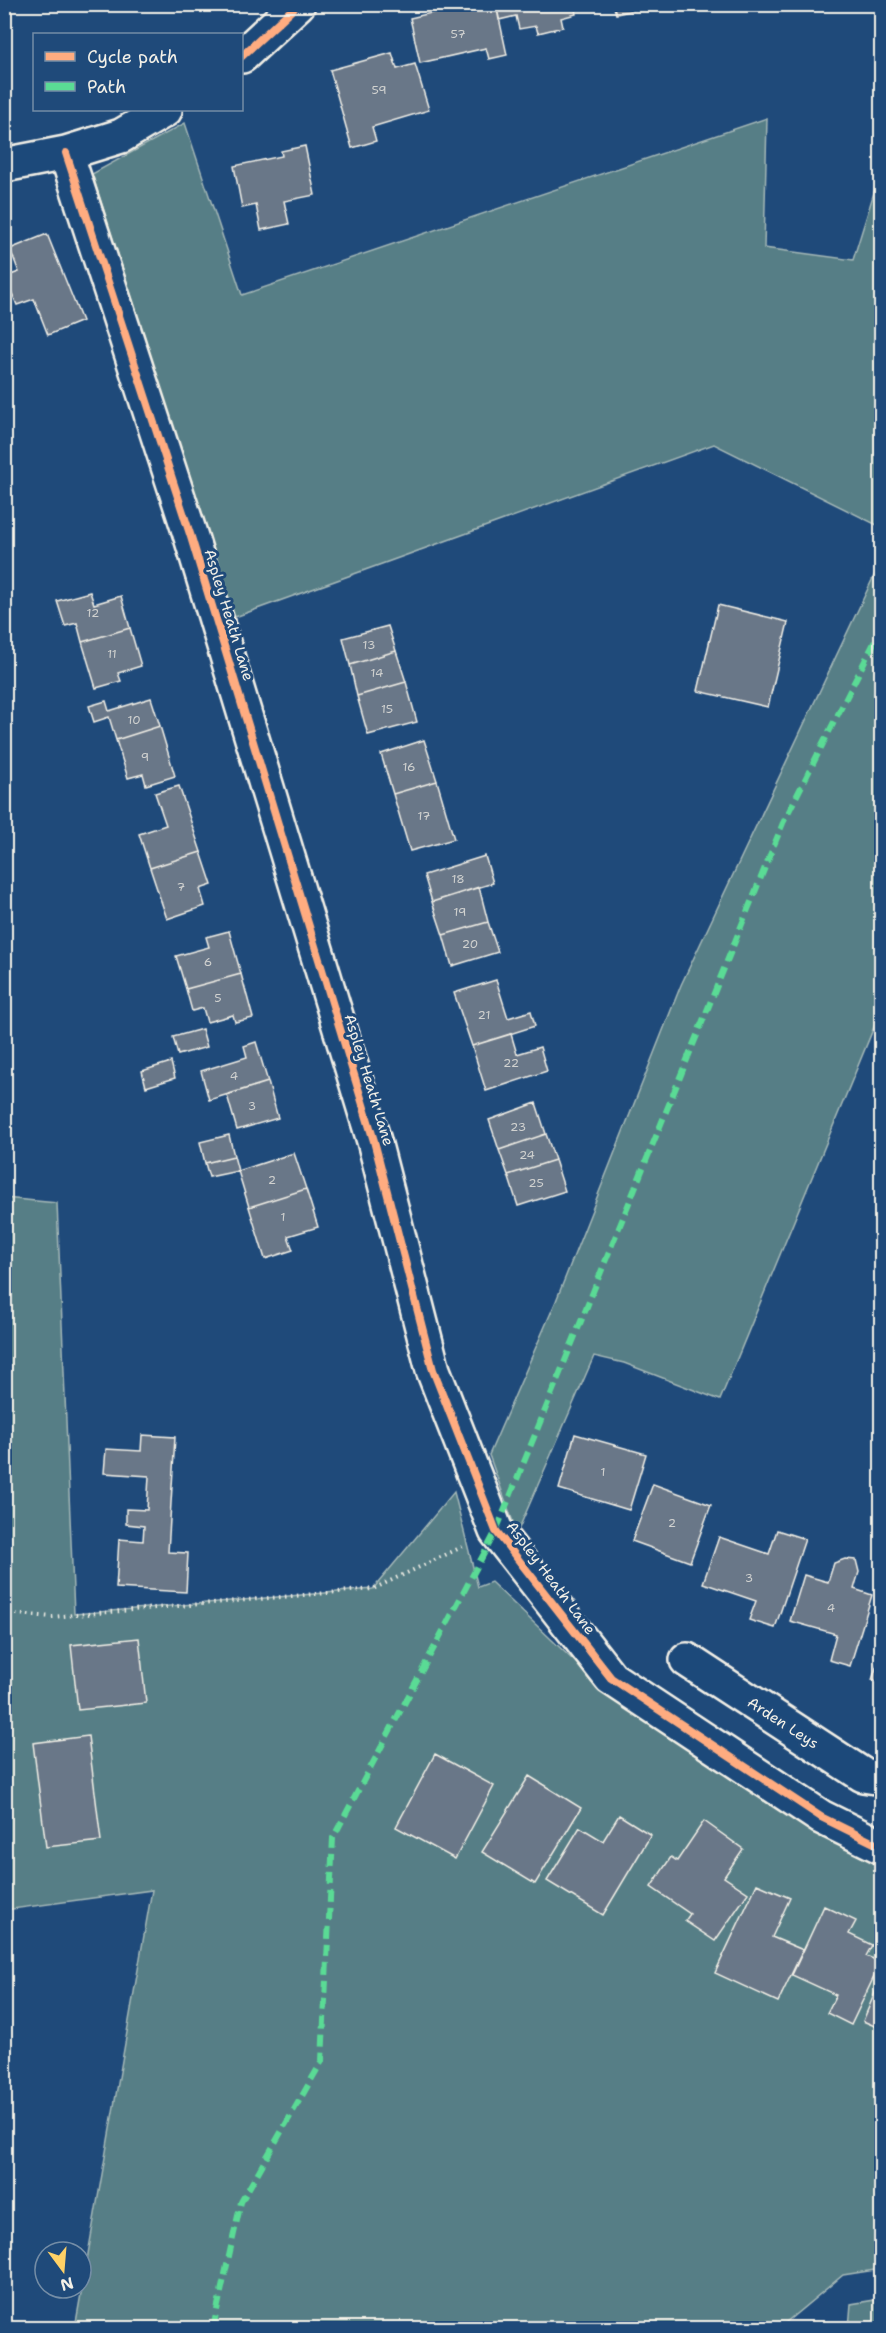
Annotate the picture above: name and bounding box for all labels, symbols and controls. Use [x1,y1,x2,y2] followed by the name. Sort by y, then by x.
[450,26,466,42] house number: 57
[33,33,243,111] legend
[87,45,178,69] text: Cycle path
[87,75,126,99] text: Path
[371,82,387,98] house number: 59
[199,547,259,683] street label: Aspley Heath Lane
[87,605,99,621] house number: 12
[363,637,375,653] house number: 13
[107,646,117,662] house number: 11
[371,665,383,681] house number: 14
[381,701,393,717] house number: 15
[127,712,141,728] house number: 10
[141,749,149,765] house number: 9
[402,759,416,775] house number: 16
[418,808,430,824] house number: 17
[451,871,465,887] house number: 18
[177,879,185,895] house number: 7
[454,904,466,920] house number: 19
[462,936,478,952] house number: 20
[204,954,212,970] house number: 6
[214,990,222,1006] house number: 5
[478,1007,490,1023] house number: 21
[339,1012,399,1148] street label: Aspley Heath Lane
[503,1055,519,1071] house number: 22
[230,1068,238,1084] house number: 4
[248,1098,256,1114] house number: 3
[510,1119,526,1135] house number: 23
[519,1147,535,1163] house number: 24
[268,1172,276,1188] house number: 2
[528,1175,544,1191] house number: 25
[280,1209,286,1225] house number: 1
[600,1464,606,1480] house number: 1
[668,1515,676,1531] house number: 2
[502,1517,600,1639] street label: Aspley Heath Lane
[745,1570,753,1586] house number: 3
[827,1600,835,1616] house number: 4
[743,1692,823,1754] street label: Arden Leys
[33,2240,93,2300] north arrow
[58,2272,76,2296] text: N

